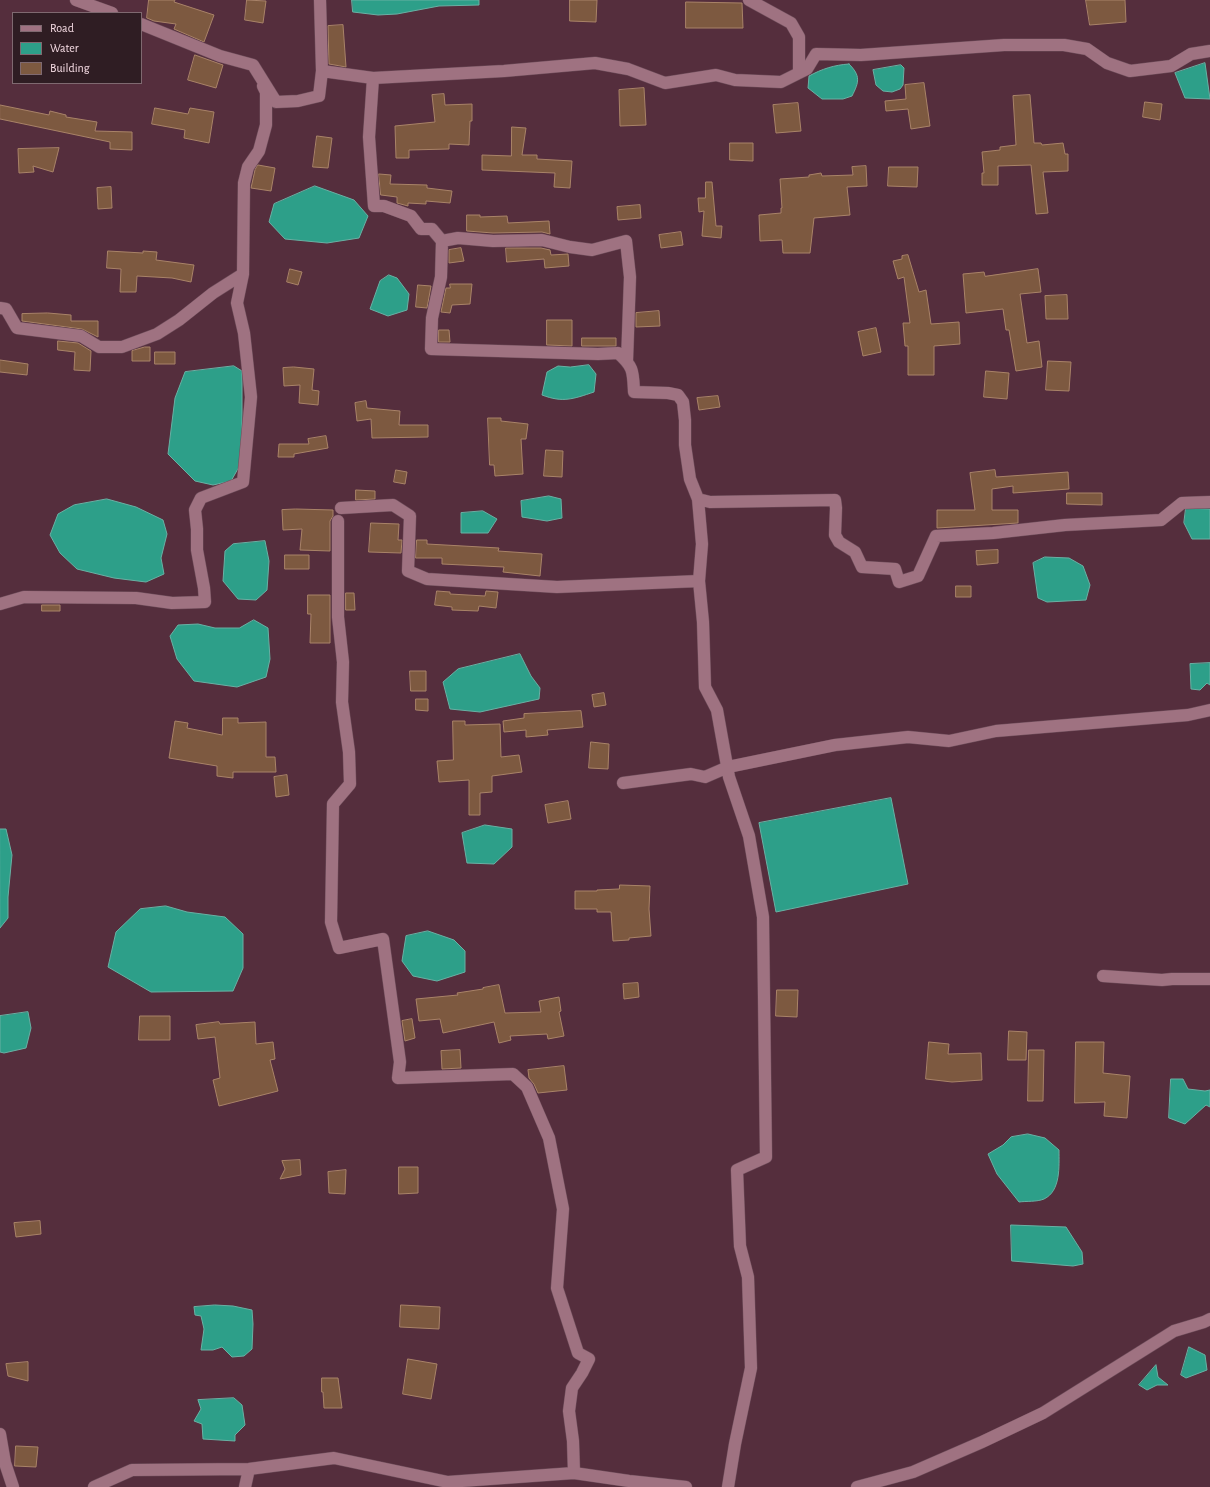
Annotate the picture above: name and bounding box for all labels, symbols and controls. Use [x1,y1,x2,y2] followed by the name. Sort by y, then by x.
[12,12,142,84] legend
[50,22,74,34] text: Road
[50,42,79,54] text: Water
[50,62,90,74] text: Building

